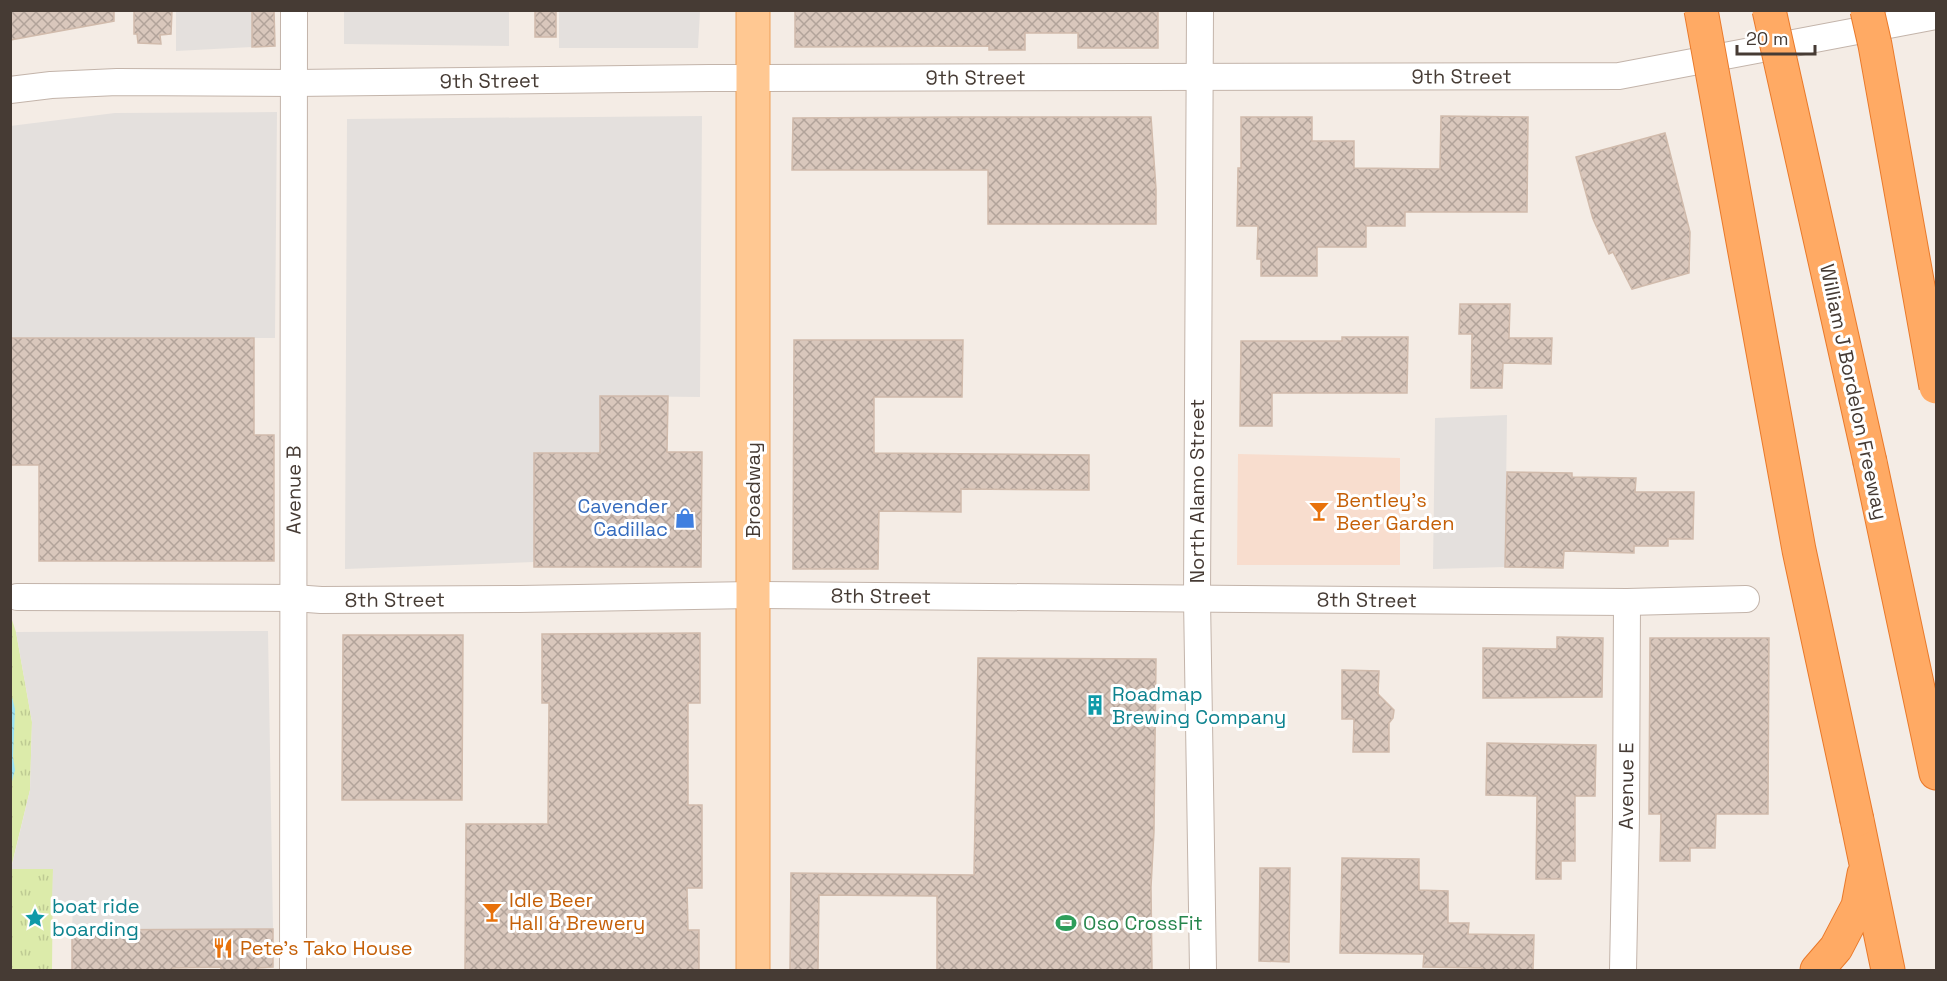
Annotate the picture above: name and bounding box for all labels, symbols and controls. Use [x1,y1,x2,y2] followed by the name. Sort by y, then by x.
[1737,18,1815,56] scale bar
[1746,27,1789,50] text: 20 m
[1412,63,1512,89] street label: 9th Street
[926,64,1026,91] street label: 9th Street
[439,67,540,94] street label: 9th Street
[1814,262,1894,522] street label: William J Bordelon Freeway
[1184,399,1210,583] street label: North Alamo Street
[740,442,766,538] street label: Broadway
[280,445,307,535] street label: Avenue B
[1336,487,1454,536] place label: Bentley's Beer Garden
[577,493,668,542] place label: Cavender Cadillac
[1307,499,1331,523] bar icon: Bentley's Beer Garden
[673,506,697,530] shop icon: Cavender Cadillac
[831,583,931,609] street label: 8th Street
[345,586,445,613] street label: 8th Street
[1317,587,1417,613] street label: 8th Street
[1112,681,1286,730] place label: Roadmap Brewing Company
[1083,693,1107,717] building icon: Roadmap Brewing Company
[1613,742,1639,830] street label: Avenue E
[509,887,645,936] place label: Idle Beer Hall & Brewery
[52,893,140,942] place label: boat ride boarding
[480,900,504,924] bar icon: Idle Beer Hall & Brewery
[23,906,47,930] place icon: boat ride boarding
[1083,910,1203,936] place label: Oso CrossFit
[1054,911,1078,935] sports icon: Oso CrossFit
[240,935,413,961] place label: Pete’s Tako House
[211,936,235,960] restaurant icon: Pete’s Tako House

